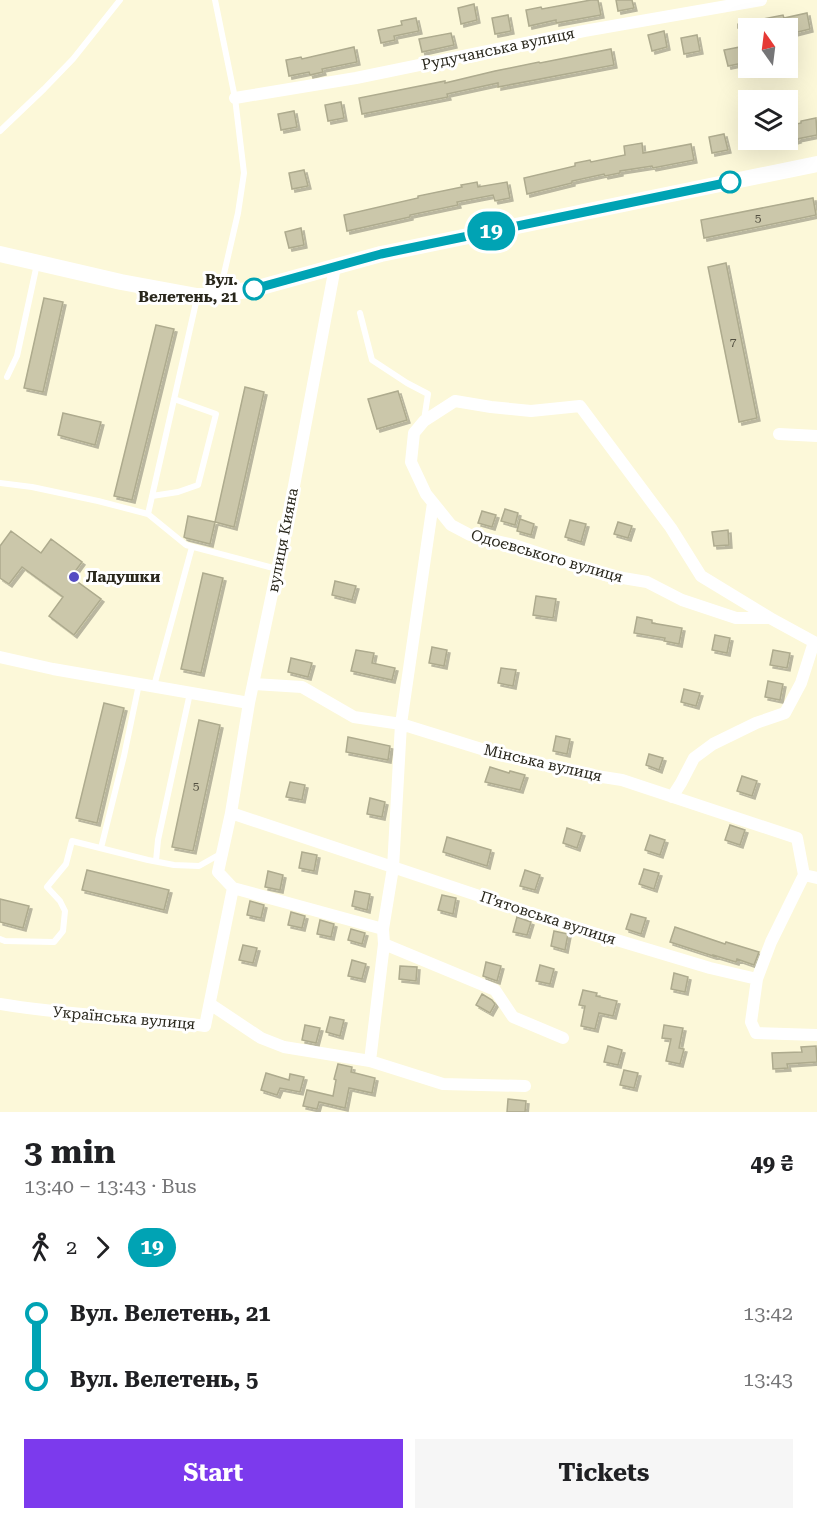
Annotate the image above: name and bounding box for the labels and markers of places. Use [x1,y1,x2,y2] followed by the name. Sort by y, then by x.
[719,171,741,193] unlabelled marker
[138,271,239,306] place label: Вул. Велетень, 21
[243,278,265,300] marker: Вул. Велетень, 21
[86,568,160,586] place label: Ладушки
[67,570,81,584] marker: Ладушки

